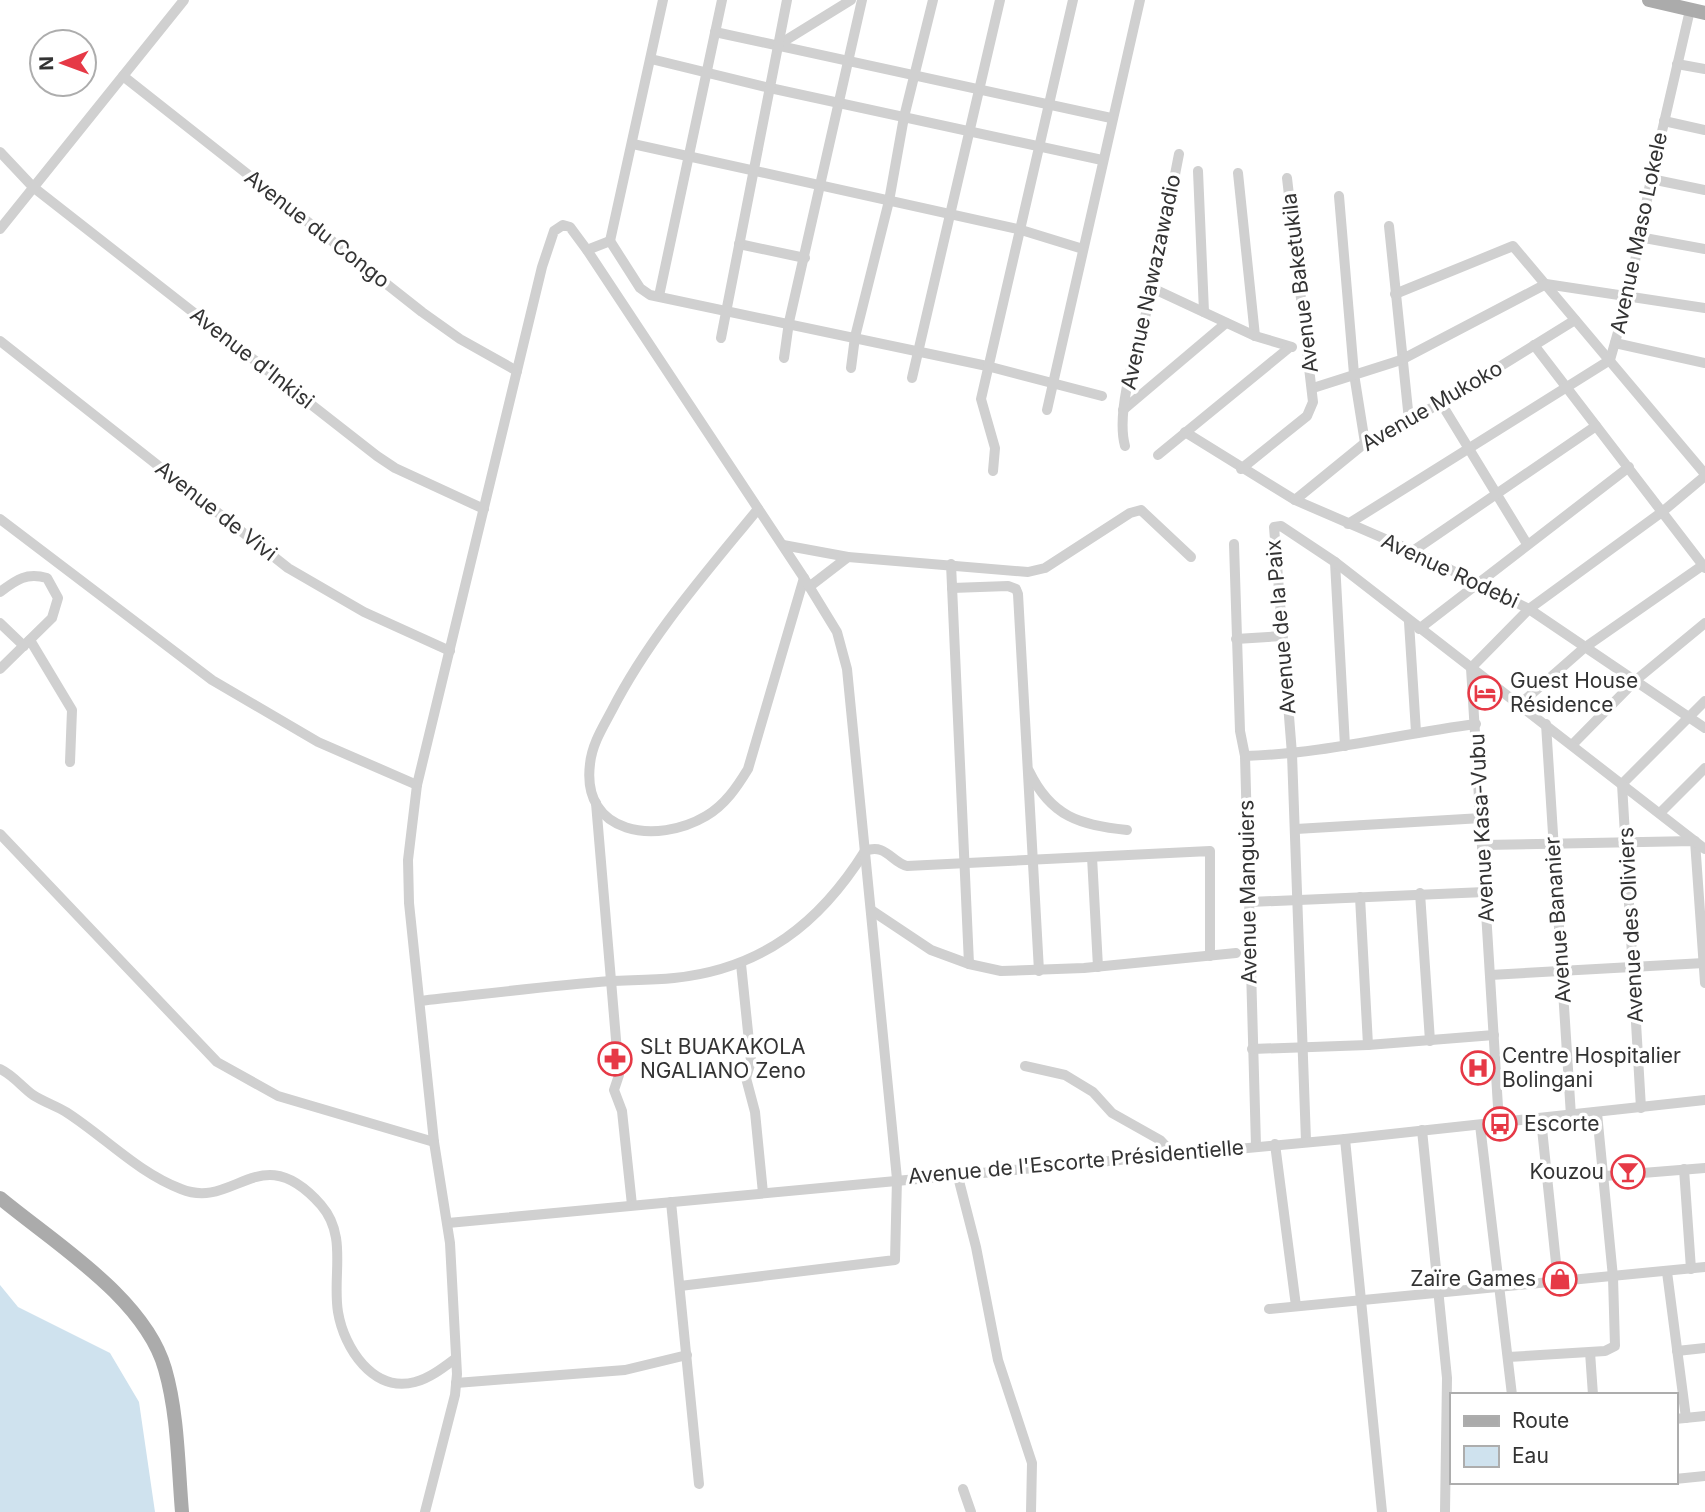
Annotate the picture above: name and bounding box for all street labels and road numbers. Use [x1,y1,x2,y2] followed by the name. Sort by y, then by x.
[1605,130,1672,336] street label: Avenue Maso Lokele
[240,164,395,293] street label: Avenue du Congo
[1115,172,1186,392] street label: Avenue Nawazawadio
[1276,192,1323,375] street label: Avenue Baketukila
[186,302,319,414] street label: Avenue d'Inkisi
[1357,355,1507,456] street label: Avenue Mukoko
[151,455,282,566] street label: Avenue de Vivi
[1378,528,1523,613] street label: Avenue Rodebi
[1260,539,1301,715] street label: Avenue de la Paix
[1464,733,1499,923] street label: Avenue Kasa-Vubu
[1233,800,1262,984] street label: Avenue Manguiers
[1613,826,1648,1024] street label: Avenue des Oliviers
[1539,836,1576,1004] street label: Avenue Bananier
[907,1134,1245,1189] street label: Avenue de l'Escorte Présidentielle

